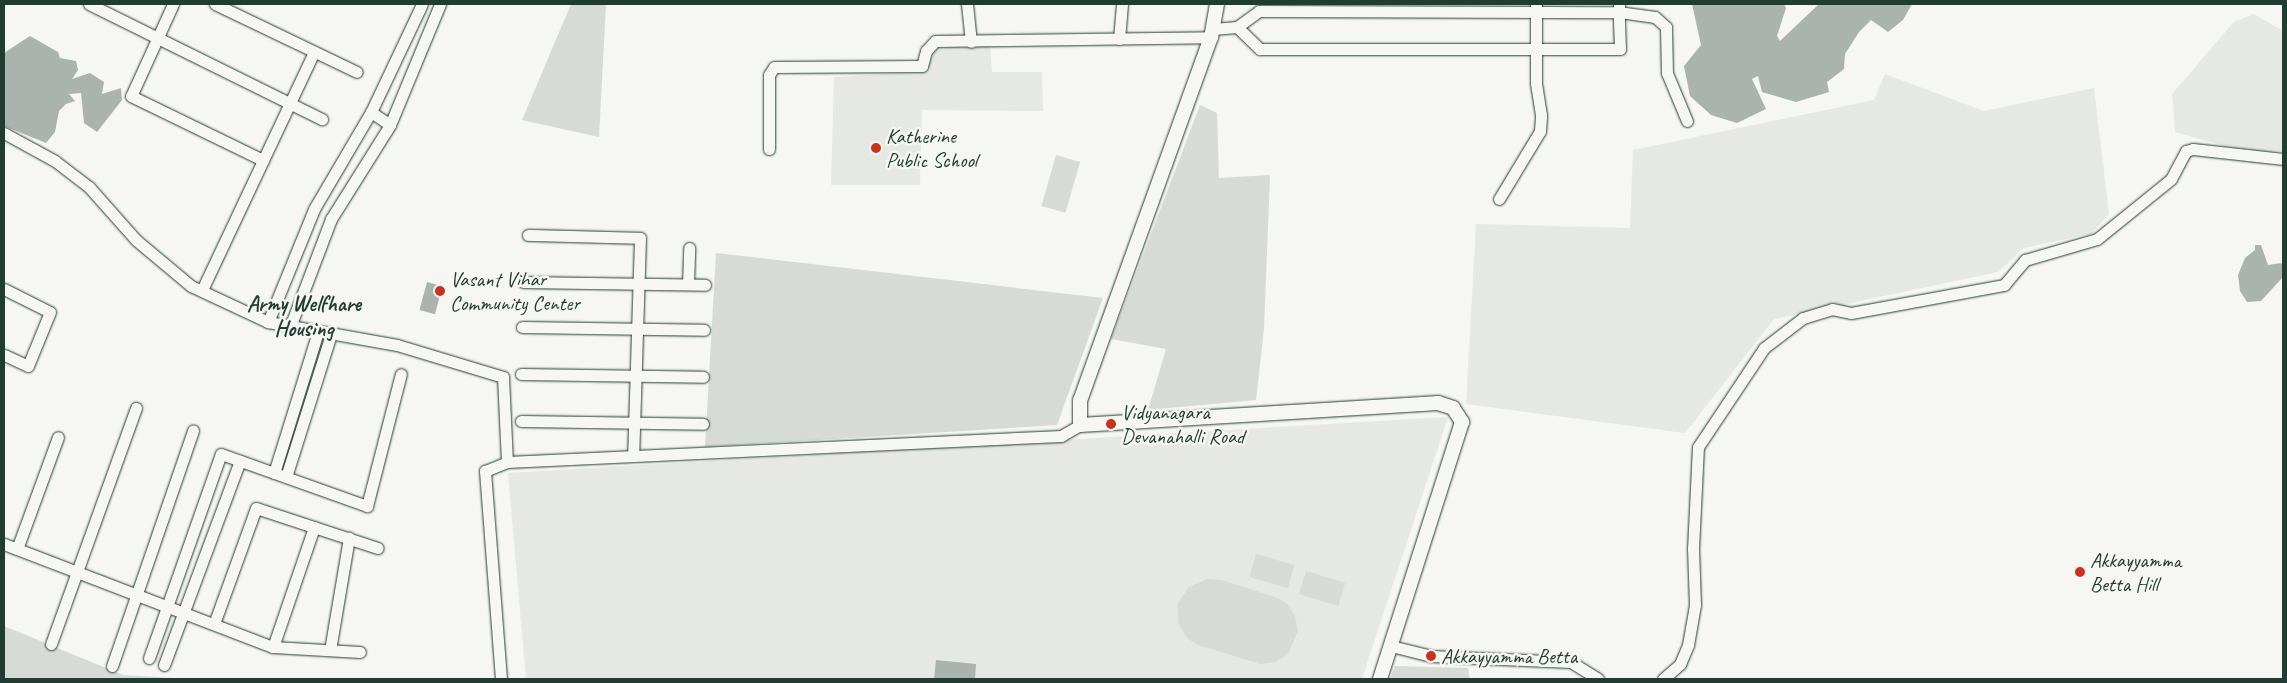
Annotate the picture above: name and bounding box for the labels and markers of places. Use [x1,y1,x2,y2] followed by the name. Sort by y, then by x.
[886,123,977,173] place label: Katherine Public School
[870,142,882,154] marker: Katherine Public School
[450,266,580,316] place label: Vasant Vihar Community Center
[434,285,446,297] marker: Vasant Vihar Community Center
[1121,399,1244,449] place label: Vidyanagara Devanahalli Road
[1105,418,1117,430] marker: Vidyanagara Devanahalli Road
[2090,547,2181,597] place label: Akkayyamma Betta Hill
[2074,566,2086,578] marker: Akkayyamma Betta Hill
[1441,643,1577,669] place label: Akkayyamma Betta
[1425,650,1437,662] marker: Akkayyamma Betta

